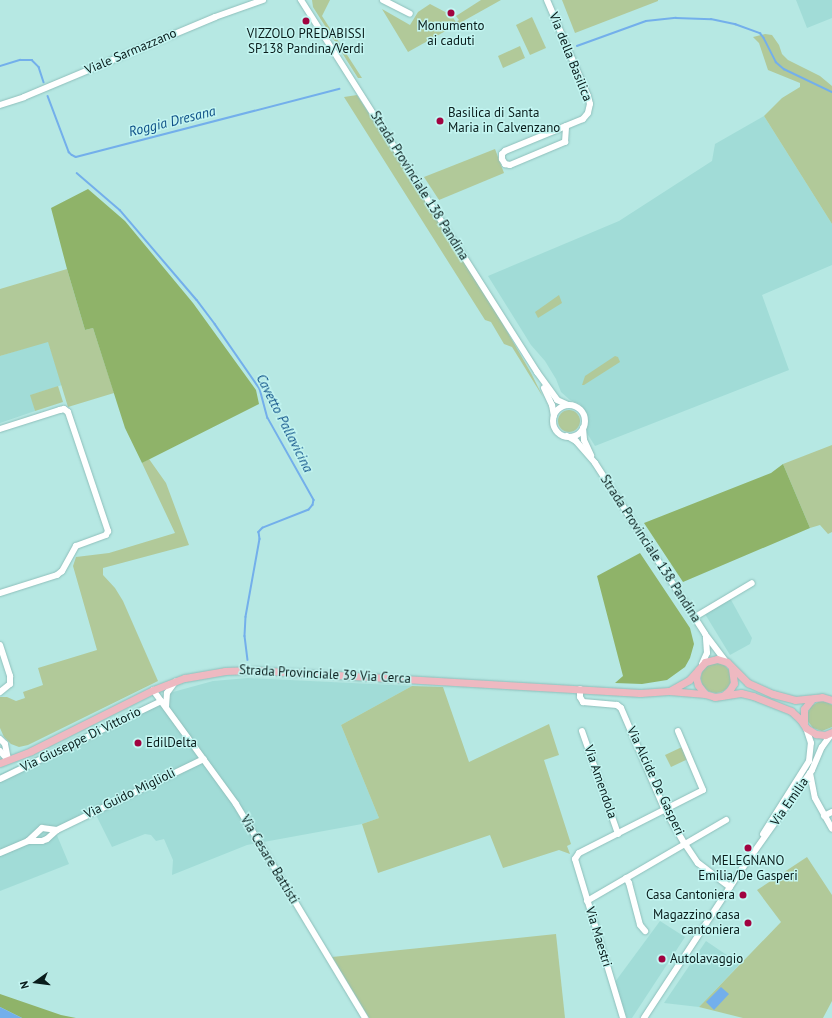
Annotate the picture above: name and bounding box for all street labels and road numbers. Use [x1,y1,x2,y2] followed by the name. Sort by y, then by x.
[545,10,595,104] street label: Via della Basilica
[83,26,179,78] street label: Viale Sarmazzano
[367,109,471,263] street label: Strada Provinciale 138 Pandina
[596,472,704,626] street label: Strada Provinciale 138 Pandina
[239,663,411,687] street label: Strada Provinciale 39 Via Cerca
[18,704,144,776] street label: Via Giuseppe Di Vittorio
[623,724,687,838] street label: Via Alcide De Gasperi
[580,743,620,821] street label: Via Amendola
[82,765,178,823] street label: Via Guido Miglioli
[768,775,812,829] street label: Via Emilia
[236,813,302,907] street label: Via Cesare Battisti
[581,905,615,969] street label: Via Maestri

